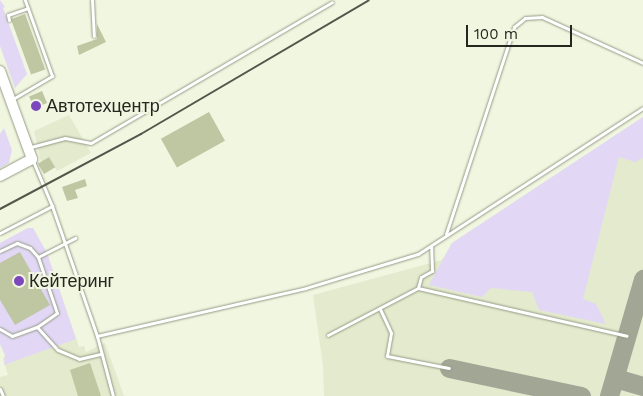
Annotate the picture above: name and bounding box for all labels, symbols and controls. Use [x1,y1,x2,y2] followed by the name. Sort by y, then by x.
[468,15,574,47] scale bar
[474,25,518,43] text: 100 m
[46,95,160,117] place label: Автотехцентр
[30,100,42,112] marker: Автотехцентр
[29,270,114,292] place label: Кейтеринг
[13,275,25,287] marker: Кейтеринг

